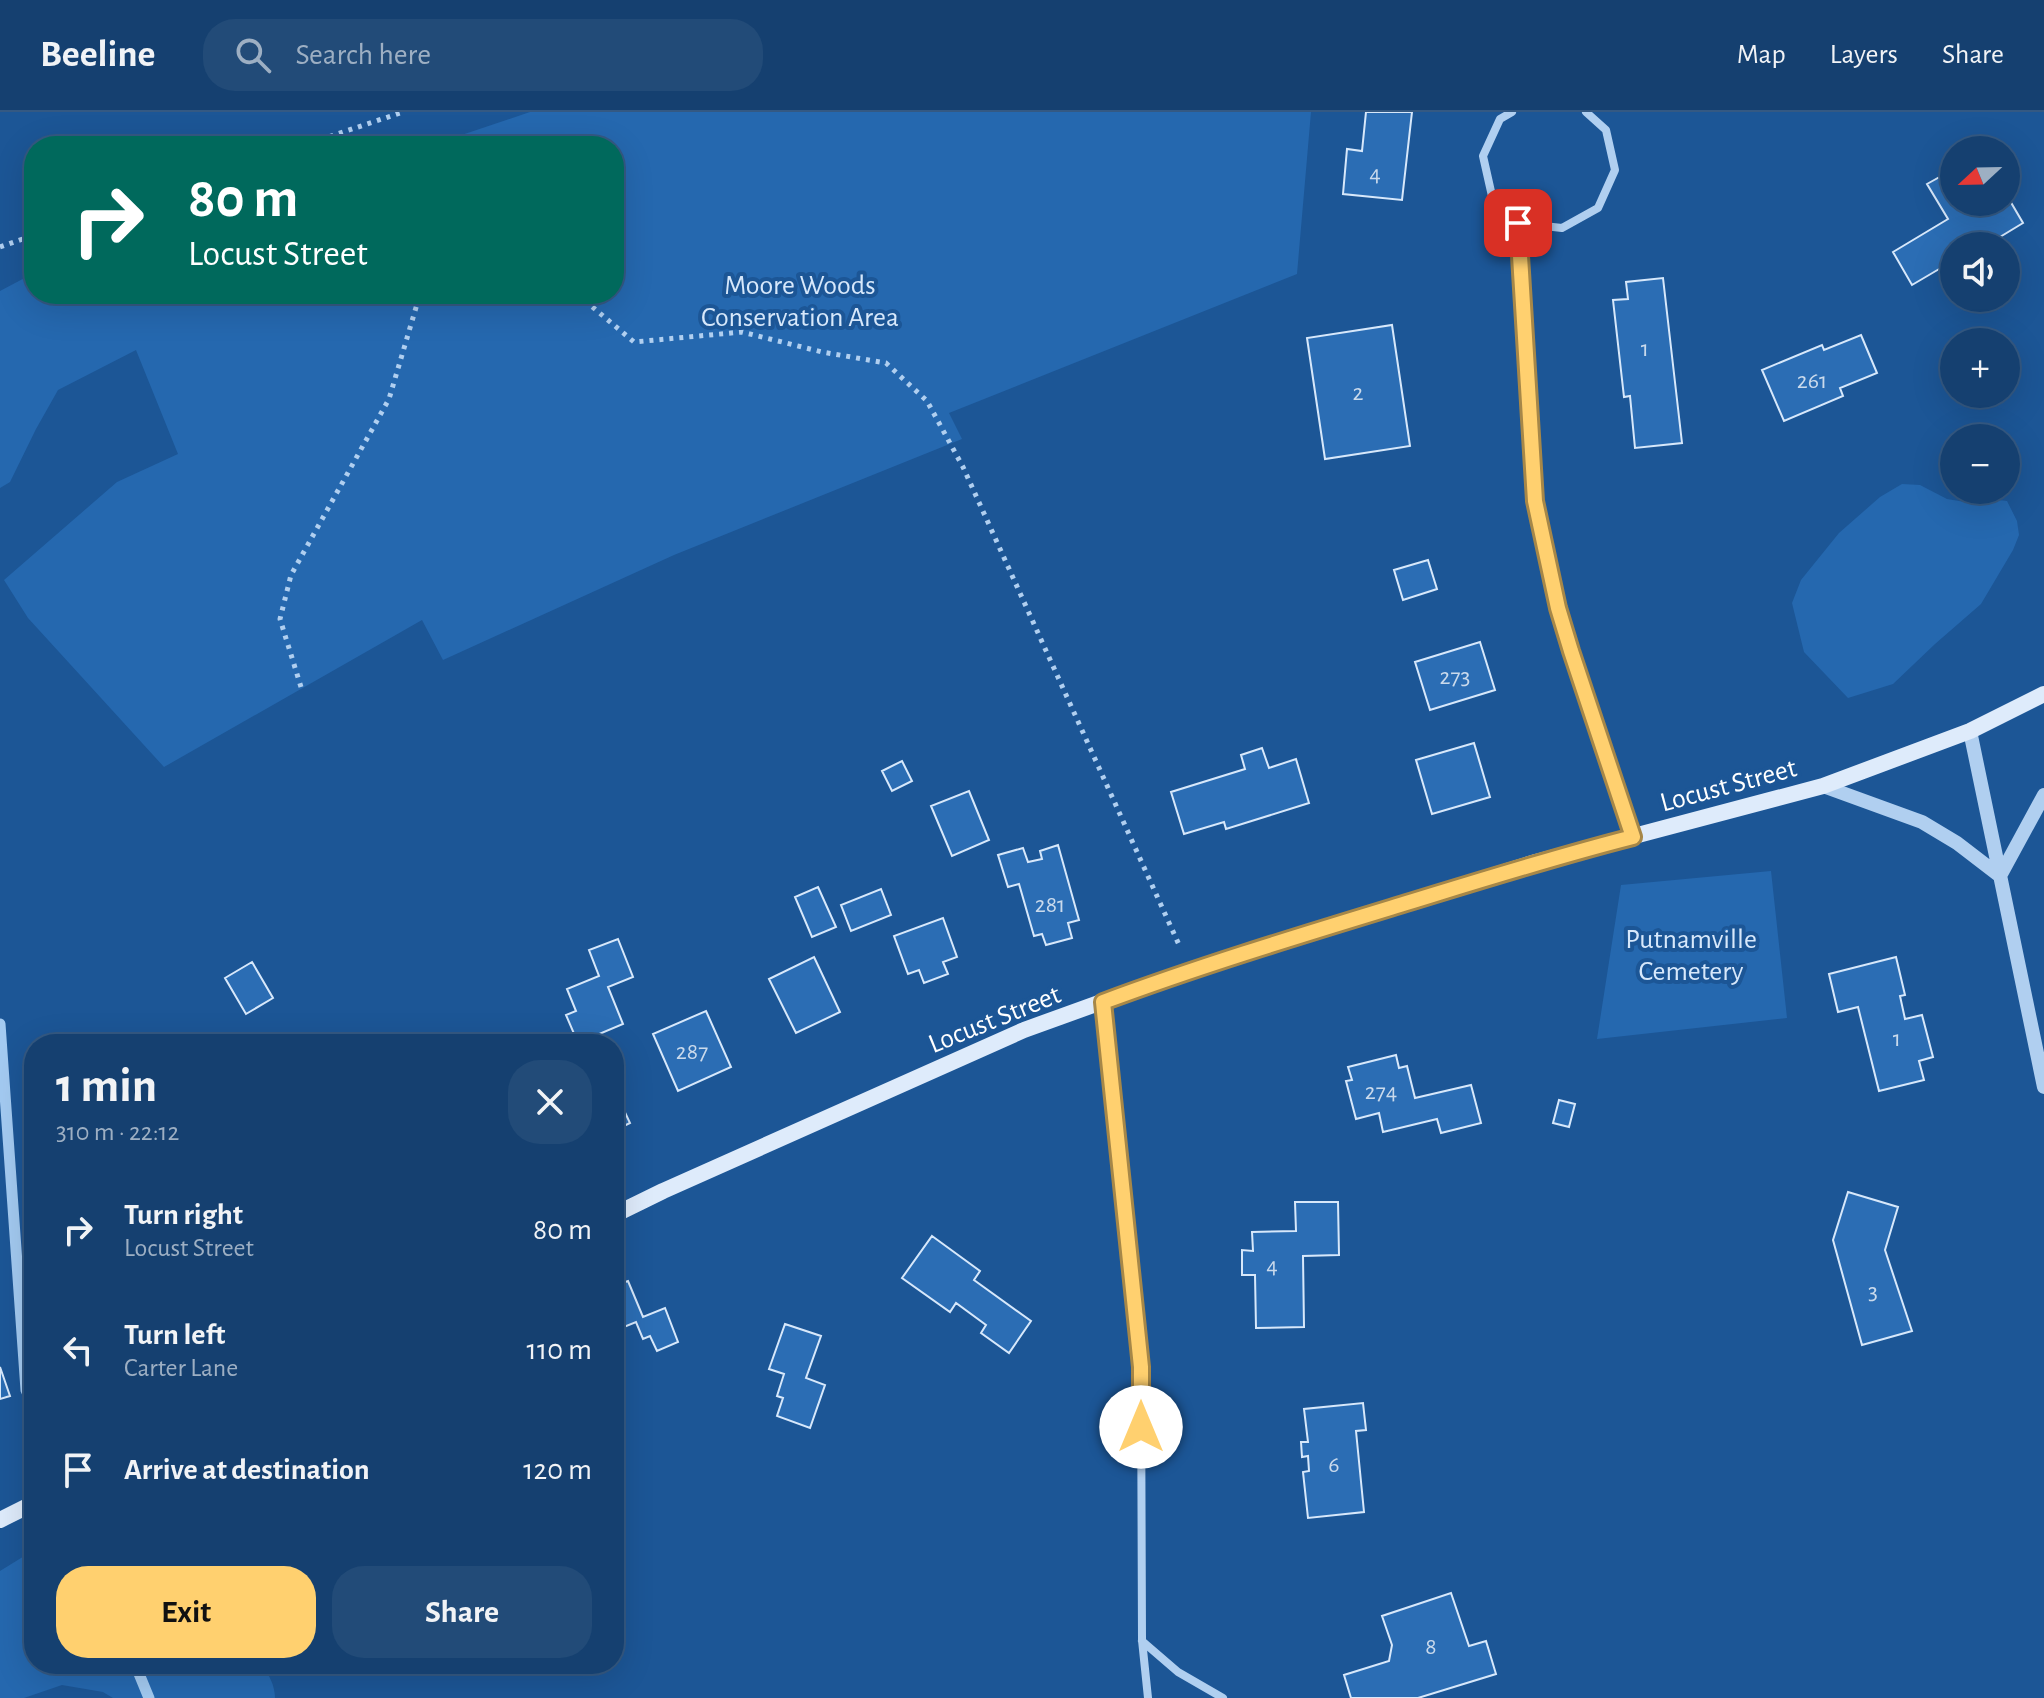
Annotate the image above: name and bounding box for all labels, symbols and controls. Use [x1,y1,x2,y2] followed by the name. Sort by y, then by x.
[203,19,763,91] search box
[231,33,275,77] icon: search
[40,36,155,74] text: Beeline
[295,40,431,70] text: Search here
[1737,41,1786,69] text: Map
[1830,41,1898,69] text: Layers
[1942,41,2004,69] text: Share
[1940,136,2020,216] north arrow
[1940,136,2020,504] map controls
[1369,162,1381,186] house number: 4
[56,168,160,272] icon: right
[188,171,298,227] text: 80 m
[1484,189,1552,257] pin
[1496,201,1540,245] icon: arrive
[1940,232,2020,312] button: sound
[188,236,368,272] text: Locust Street
[701,272,899,332] park label: Moore Woods Conservation Area
[1940,328,2020,408] button: +
[1641,337,1649,361] house number: 1
[1797,369,1827,393] house number: 261
[1353,381,1364,405] house number: 2
[1940,424,2020,504] button: −
[1440,665,1470,689] house number: 273
[1657,754,1800,818] street label: Locust Street
[1035,893,1065,917] house number: 281
[1625,926,1757,986] park label: Putnamville Cemetery
[925,981,1065,1059] street label: Locust Street
[1893,1027,1901,1051] house number: 1
[676,1040,708,1064] house number: 287
[508,1060,592,1144] button: close
[56,1063,157,1111] text: 1 min
[1365,1080,1397,1104] house number: 274
[56,1119,179,1145] text: 310 m · 22:12
[124,1200,243,1230] text: Turn right
[56,1208,100,1252] icon: right
[533,1215,592,1245] text: 80 m
[124,1235,254,1261] text: Locust Street
[1266,1254,1278,1278] house number: 4
[1868,1280,1878,1304] house number: 3
[124,1320,225,1350] text: Turn left
[56,1328,100,1372] icon: left
[527,1335,592,1365] text: 110 m
[124,1355,238,1381] text: Carter Lane
[1099,1385,1183,1469] position arrow
[56,1448,100,1492] icon: arrive
[1328,1453,1340,1477] house number: 6
[124,1455,370,1485] text: Arrive at destination
[523,1455,592,1485] text: 120 m
[56,1566,316,1658] button: Exit
[332,1566,592,1658] button: Share
[1425,1635,1437,1659] house number: 8

